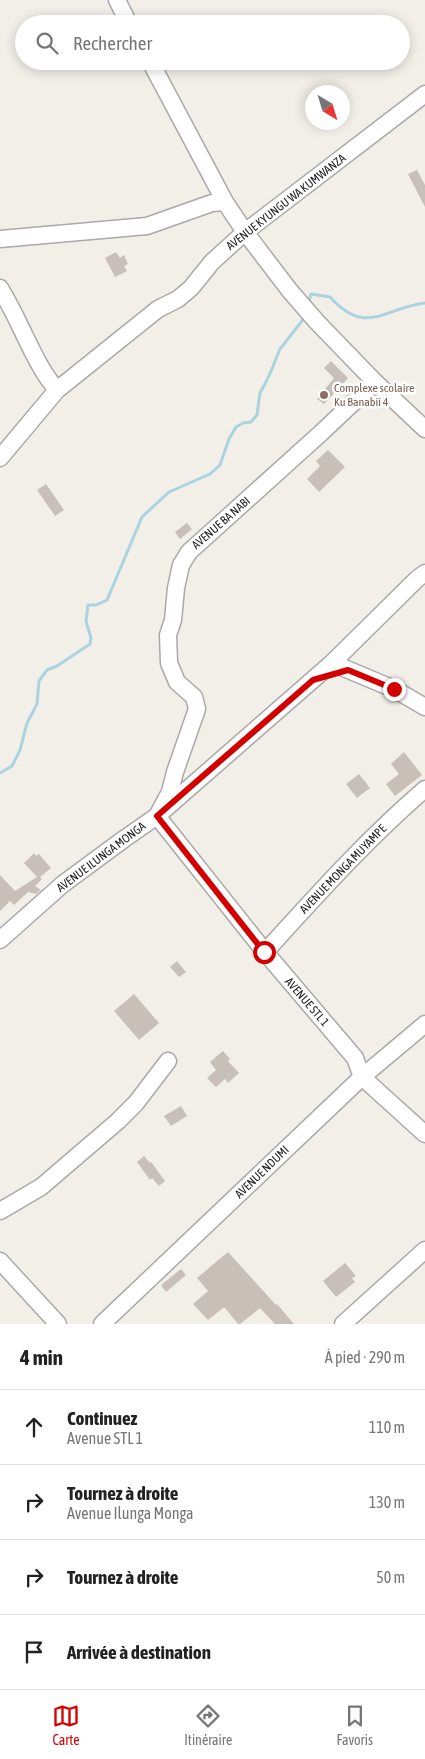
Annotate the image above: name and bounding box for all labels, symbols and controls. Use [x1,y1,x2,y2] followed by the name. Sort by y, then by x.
[15,15,410,70] search box
[33,29,61,57] icon: search
[73,32,152,54] text: Rechercher
[305,85,350,130] north arrow
[223,151,349,253] street label: AVENUE KYUNGU WA KUMWANZA
[334,381,414,409] place label: Complexe scolaire Ku Banabii 4
[318,389,330,401] marker: Complexe scolaire Ku Banabii 4
[189,494,253,552] street label: AVENUE BA NABI
[383,678,406,701] route end
[54,819,148,895] street label: AVENUE ILUNGA MONGA
[297,822,389,916] street label: AVENUE MONGA MUYAMPE
[253,941,276,964] route start
[282,975,332,1029] street label: AVENUE STL 1
[232,1143,292,1201] street label: AVENUE NDUMI
[20,1345,63,1369] text: 4 min
[325,1348,405,1366] text: À pied · 290 m
[67,1407,137,1429] text: Continuez
[20,1413,48,1441] icon: ahead
[369,1418,405,1436] text: 110 m
[67,1429,143,1447] text: Avenue STL 1
[67,1482,178,1504] text: Tournez à droite
[20,1488,48,1516] icon: right
[369,1493,405,1511] text: 130 m
[67,1504,193,1522] text: Avenue Ilunga Monga
[20,1563,48,1591] icon: right
[67,1566,178,1588] text: Tournez à droite
[376,1568,405,1586] text: 50 m
[20,1638,48,1666] icon: arrive
[67,1641,211,1663] text: Arrivée à destination
[52,1702,80,1748] tab: Carte
[184,1702,232,1748] tab: Itinéraire
[337,1702,373,1748] tab: Favoris

